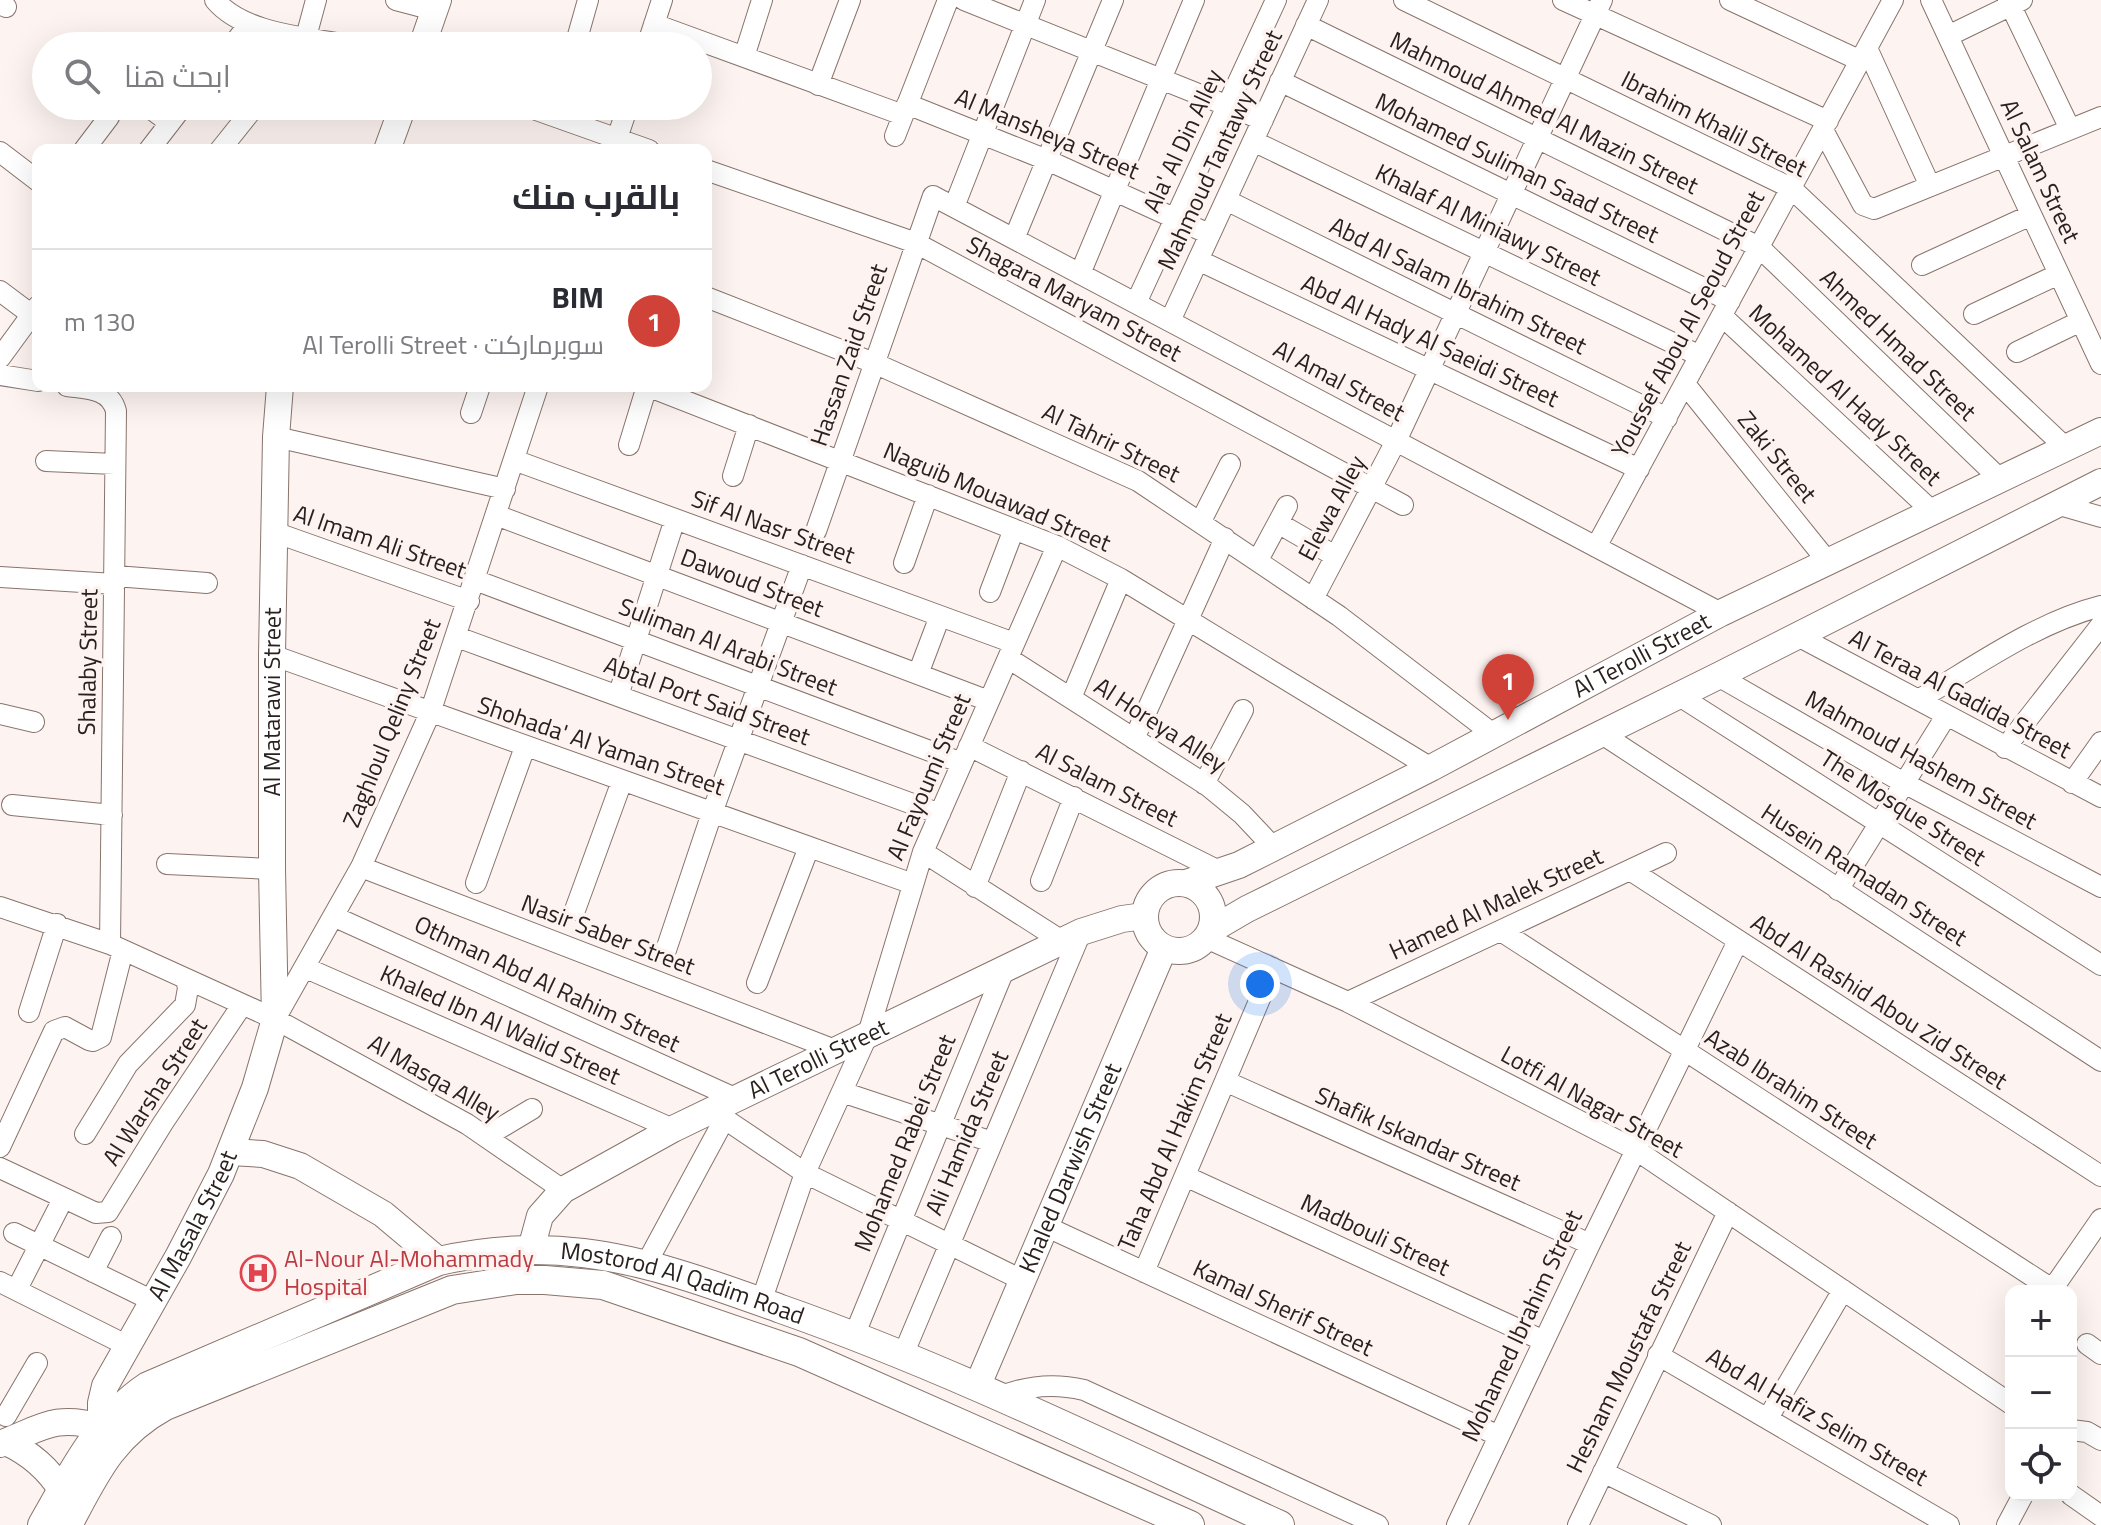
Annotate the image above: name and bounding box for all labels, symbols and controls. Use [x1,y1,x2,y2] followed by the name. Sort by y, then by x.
[1384,22,1705,203] street label: Mahmoud Ahmed Al Mazin Street
[1148,23,1291,276] street label: Mahmoud Tantawy Street
[32,32,712,120] search box
[124,53,231,99] text: ابحث هنا
[60,54,104,98] icon: search
[1615,61,1814,186] street label: Ibrahim Khalil Street
[1133,62,1231,218] street label: Ala' Al Din Alley
[950,78,1145,188] street label: Al Mansheya Street
[1370,83,1666,252] street label: Mohamed Suliman Saad Street
[1992,93,2090,249] street label: Al Salam Street
[1369,154,1608,295] street label: Khalaf Al Miniawy Street
[512,170,680,222] text: بالقرب منك
[1601,183,1773,463] street label: Youssef Abou Al Seoud Street
[1324,207,1594,363] street label: Abd Al Salam Ibrahim Street
[961,226,1189,370] street label: Shagara Maryam Street
[800,258,896,451] street label: Hassan Zaid Street
[1812,260,1986,429] street label: Ahmed Hmad Street
[1296,265,1566,416] street label: Abd Al Hady Al Saeidi Street
[551,274,604,320] text: BIM
[1741,295,1951,494] street label: Mohamed Al Hady Street
[64,302,135,341] text: 130 m
[647,302,661,341] text: 1
[302,325,604,364] text: سوبرماركت · Al Terolli Street
[1267,330,1412,430] street label: Al Amal Street
[1036,393,1187,491] street label: Al Tahrir Street
[1730,403,1826,510] street label: Zaki Street
[878,432,1117,561] street label: Naguib Mouawad Street
[1288,448,1374,567] street label: Elewa Alley
[687,480,861,572] street label: Sif Al Nasr Street
[289,495,472,588] street label: Al Imam Ali Street
[675,538,830,626] street label: Dawoud Street
[68,588,106,736] street label: Shalaby Street
[614,588,843,705] street label: Suliman Al Arabi Street
[1566,603,1717,706] street label: Al Terolli Street
[253,607,290,796] street label: Al Matarawi Street
[333,612,450,832] street label: Zaghloul Qeliny Street
[1843,619,2079,767] street label: Al Teraa Al Gadida Street
[599,646,816,754] street label: Abtal Port Said Street
[1482,654,1534,720] pin: 1
[1087,668,1234,781] street label: Al Horeya Alley
[1799,680,2044,838] street label: Mahmoud Hashem Street
[473,686,730,804] street label: Shohada' Al Yaman Street
[877,687,980,866] street label: Al Fayoumi Street
[1030,733,1185,836] street label: Al Salam Street
[1813,740,1994,875] street label: The Mosque Street
[1754,794,1975,955] street label: Husein Ramadan Street
[1383,838,1609,968] street label: Hamed Al Malek Street
[516,884,701,984] street label: Nasir Saber Street
[1744,904,2016,1098] street label: Abd Al Rashid Abou Zid Street
[409,906,687,1061] street label: Othman Abd Al Rahim Street
[375,955,627,1094] street label: Khaled Ibn Al Walid Street
[1240,964,1280,1004] your location
[1108,1007,1241,1256] street label: Taha Abd Al Hakim Street
[742,1008,895,1107] street label: Al Terolli Street
[93,1010,216,1172] street label: Al Warsha Street
[1698,1019,1885,1158] street label: Azab Ibrahim Street
[362,1025,508,1130] street label: Al Masqa Alley
[844,1028,964,1257] street label: Mohamed Rabei Street
[1495,1036,1691,1167] street label: Lotfi Al Nagar Street
[915,1044,1017,1221] street label: Ali Hamida Street
[1009,1057,1130,1278] street label: Khaled Darwish Street
[1310,1077,1527,1200] street label: Shafik Iskandar Street
[138,1144,246,1307] street label: Al Masala Street
[1295,1184,1456,1285] street label: Madbouli Street
[1452,1203,1591,1447] street label: Mohamed Ibrahim Street
[559,1232,810,1333] street label: Mostorod Al Qadim Road
[1556,1234,1700,1479] street label: Hesham Moustafa Street
[284,1240,534,1304] place label: Al-Nour Al-Mohammady Hospital
[1187,1250,1380,1365] street label: Kamal Sherif Street
[239,1254,277,1292] hospital icon: Al-Nour Al-Mohammady Hospital
[2005,1285,2077,1501] map controls
[2005,1285,2077,1357] button: +
[1700,1338,1936,1495] street label: Abd Al Hafiz Selim Street
[2005,1357,2077,1429] button: −
[2005,1429,2077,1501] button: locate

